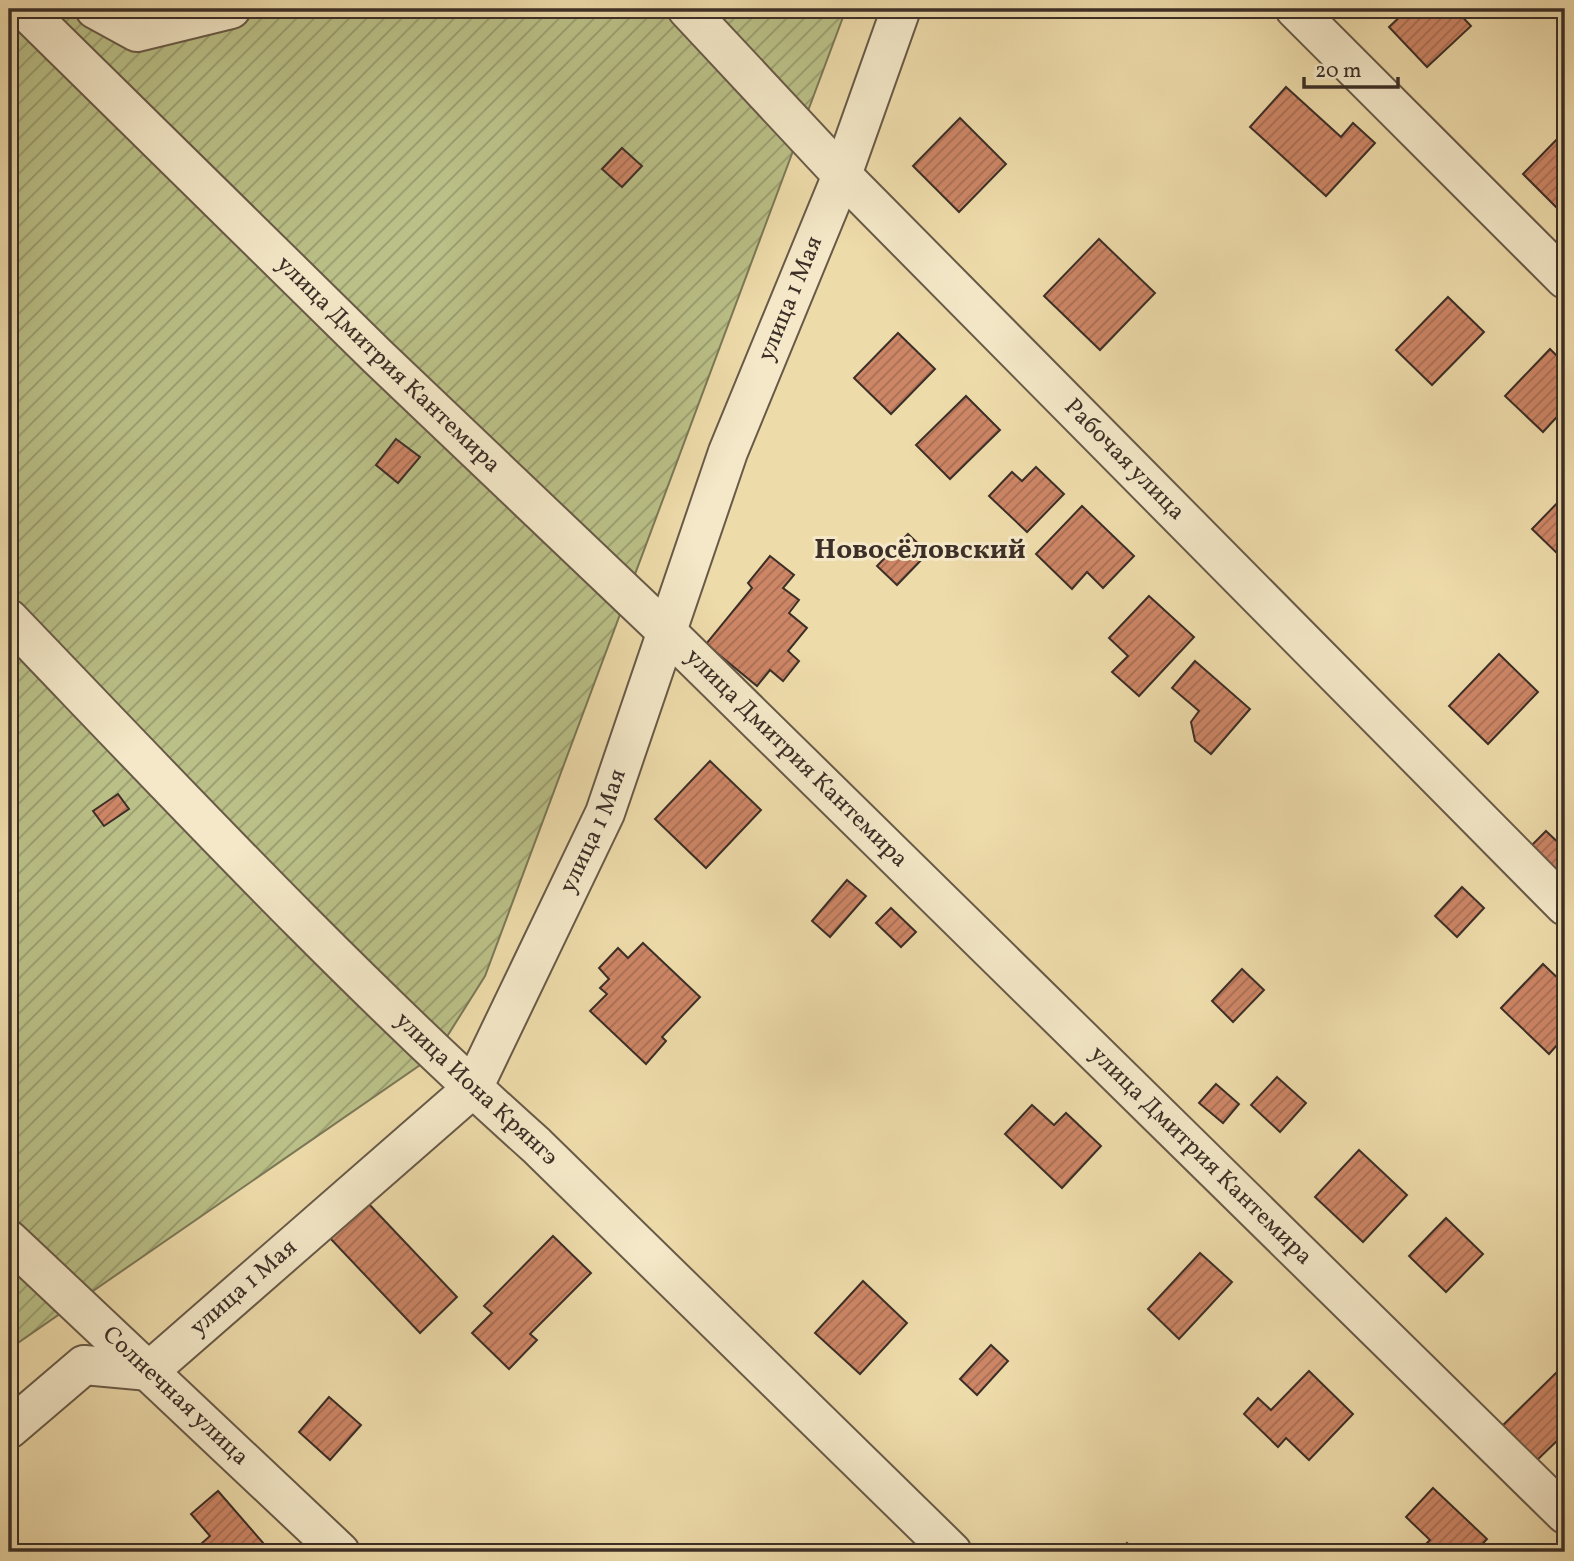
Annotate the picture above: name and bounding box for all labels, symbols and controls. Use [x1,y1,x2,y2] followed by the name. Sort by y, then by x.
[1304,46,1399,90] scale bar
[1315,57,1361,86] text: 20 m
[750,231,832,367] street label: улица 1 Мая
[268,248,508,482] street label: улица Дмитрия Кантемира
[1056,391,1192,529] street label: Рабочая улица
[814,531,1026,570] district label: Новосёловский
[677,641,915,876] street label: улица Дмитрия Кантемира
[552,765,636,899] street label: улица 1 Мая
[387,1005,565,1174] street label: улица Иона Крянгэ
[1081,1038,1320,1273] street label: улица Дмитрия Кантемира
[183,1232,305,1344] street label: улица 1 Мая
[94,1319,256,1474] street label: Солнечная улица

